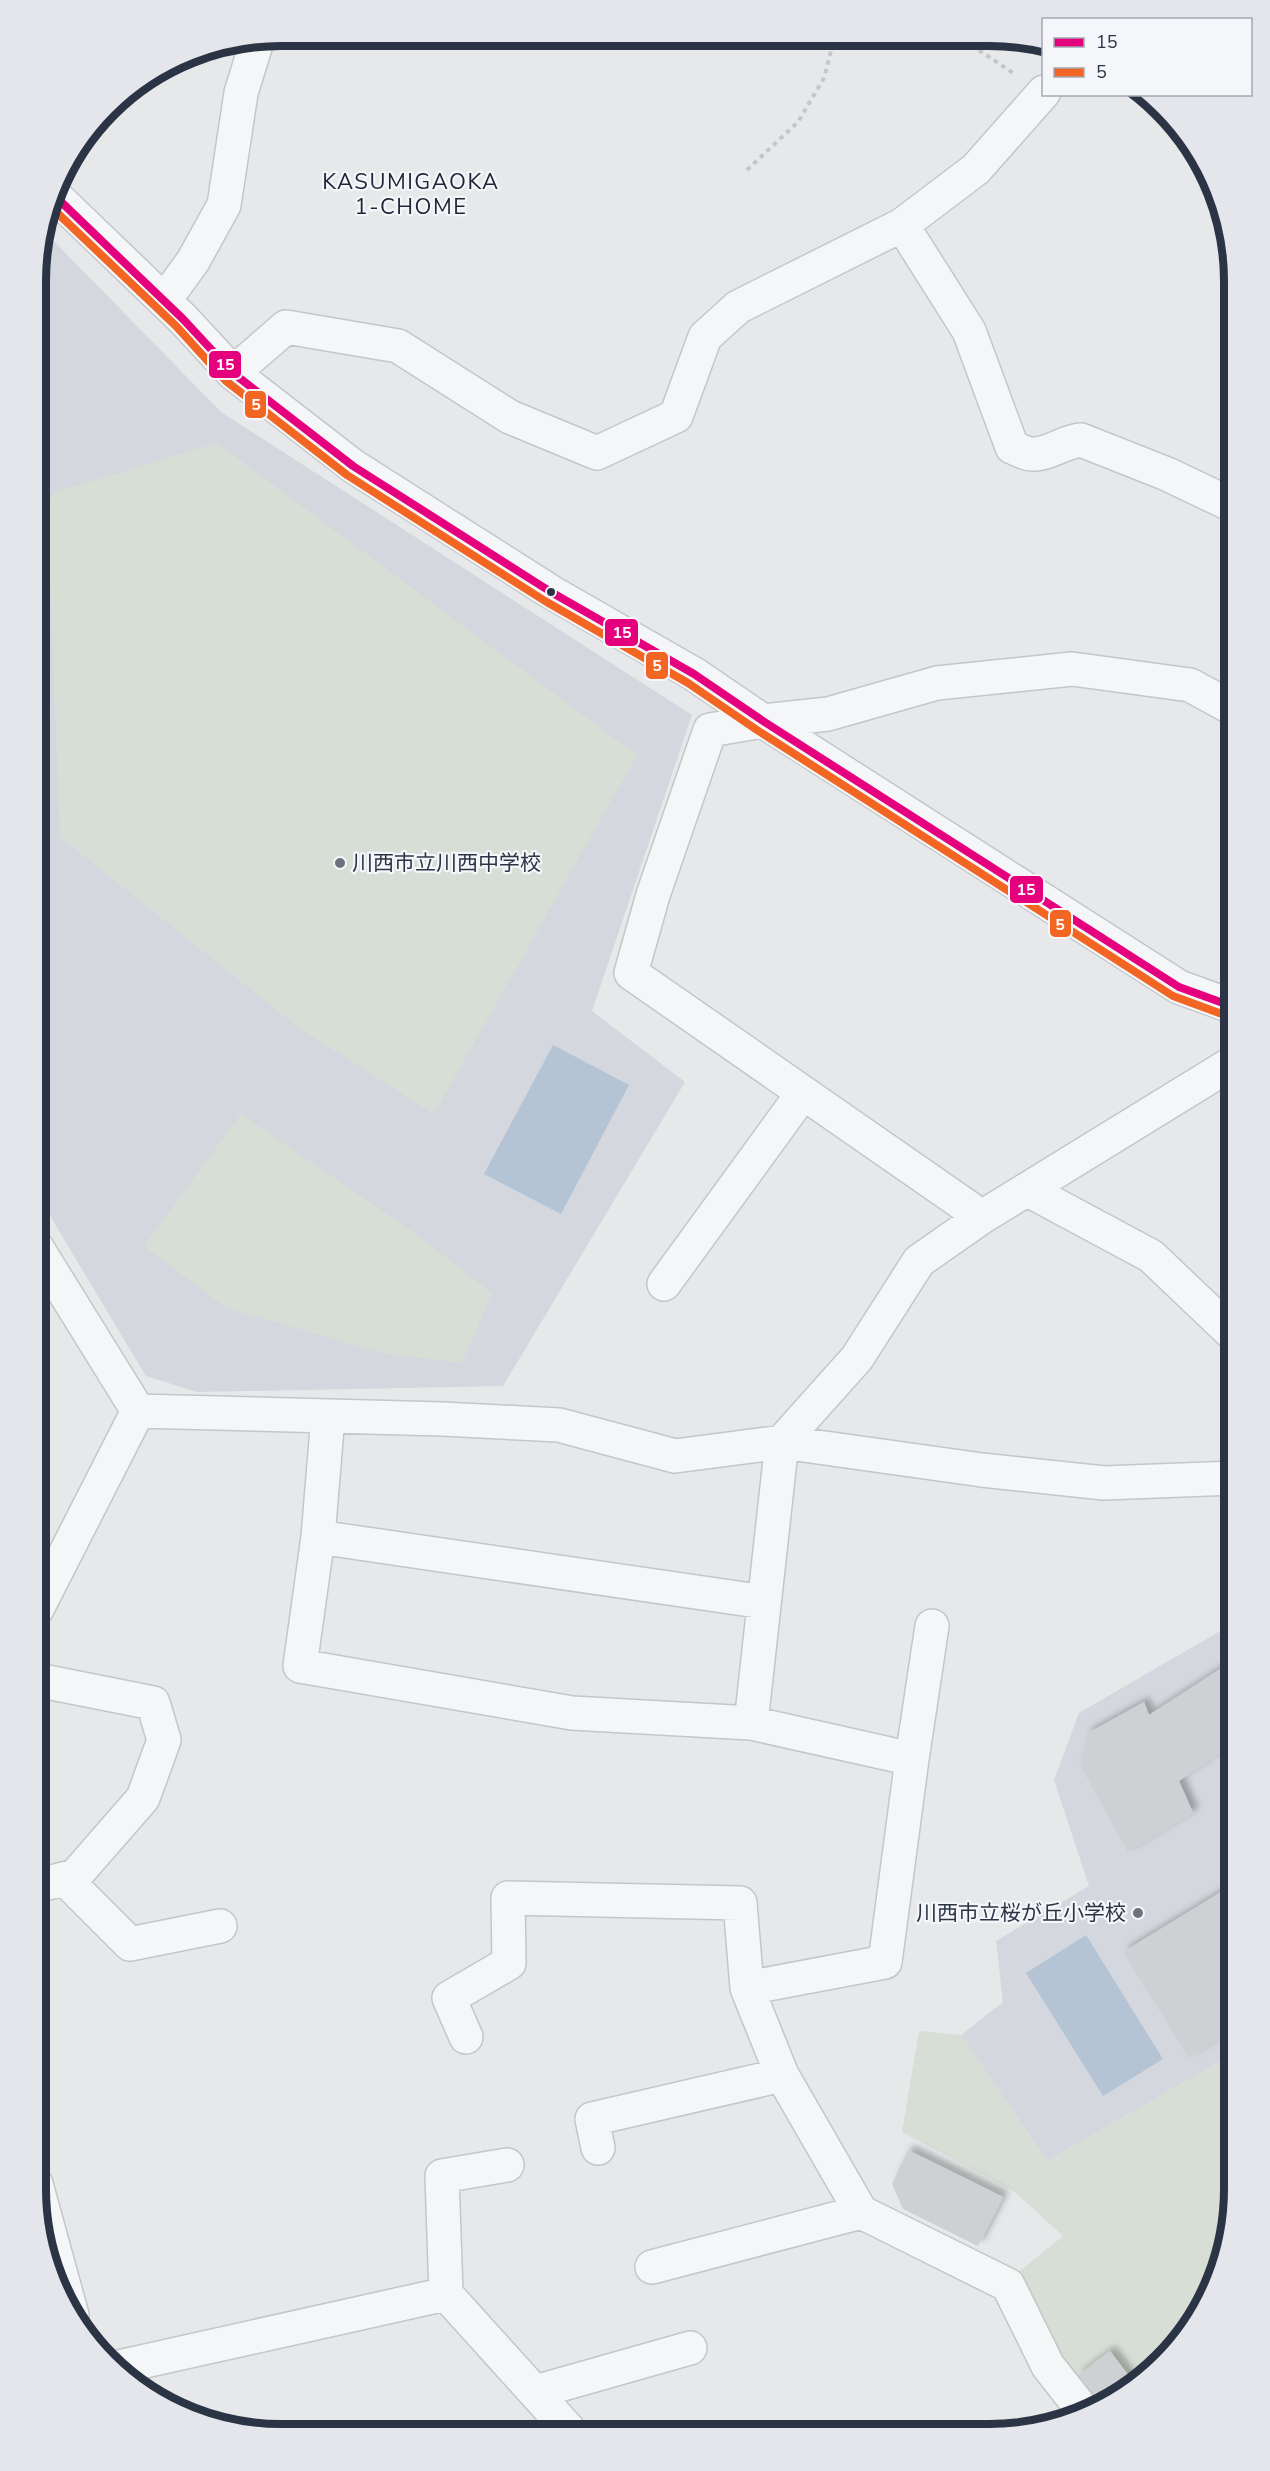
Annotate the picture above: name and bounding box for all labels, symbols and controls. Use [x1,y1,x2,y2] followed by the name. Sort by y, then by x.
[1042,18,1252,96] legend
[1096,30,1118,54] text: 15
[1096,60,1107,84] text: 5
[322,167,500,222] district label: KASUMIGAOKA 1-CHOME
[208,350,242,379] line badge: 15
[215,354,235,376] text: 15
[244,390,267,419] line badge: 5
[251,394,261,416] text: 5
[545,586,557,598] unlabelled marker
[604,618,639,647] line badge: 15
[612,622,632,644] text: 15
[645,651,669,680] line badge: 5
[652,655,662,677] text: 5
[352,849,541,877] place label: 川西市立川西中学校
[333,856,347,870] marker: 川西市立川西中学校
[1009,875,1044,904] line badge: 15
[1016,879,1036,901] text: 15
[1049,909,1072,938] line badge: 5
[1055,914,1065,936] text: 5
[916,1899,1126,1927] place label: 川西市立桜が丘小学校
[1131,1906,1145,1920] marker: 川西市立桜が丘小学校

